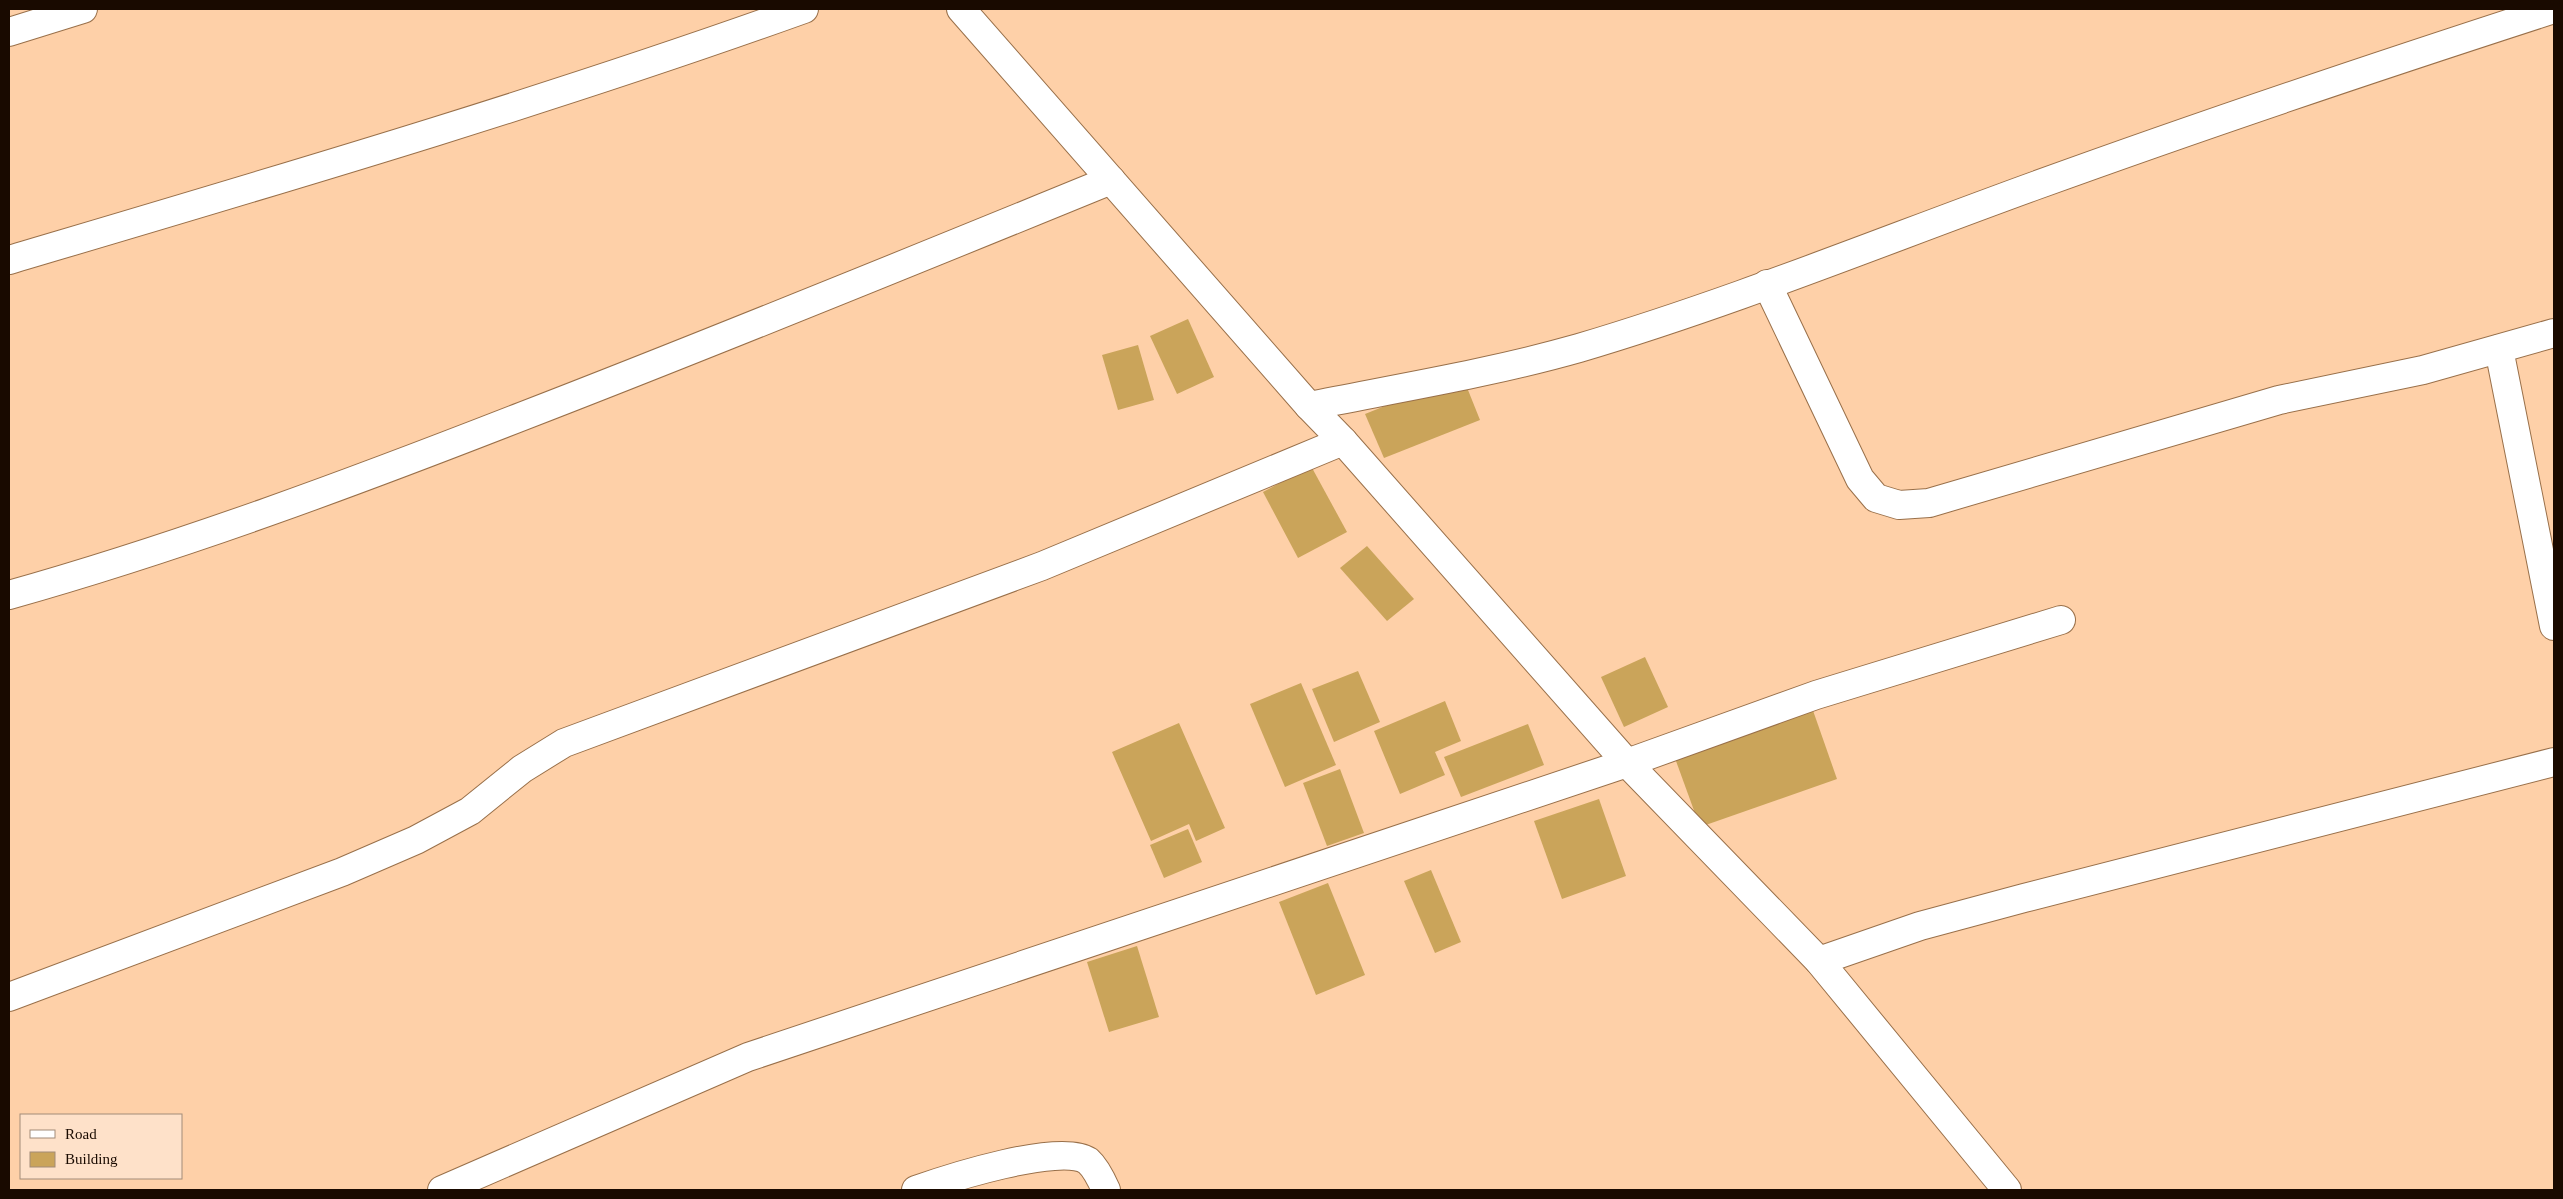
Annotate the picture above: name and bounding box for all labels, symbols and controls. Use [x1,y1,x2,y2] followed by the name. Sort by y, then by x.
[20,1114,182,1179] legend
[65,1126,97,1142] text: Road
[65,1151,118,1167] text: Building

